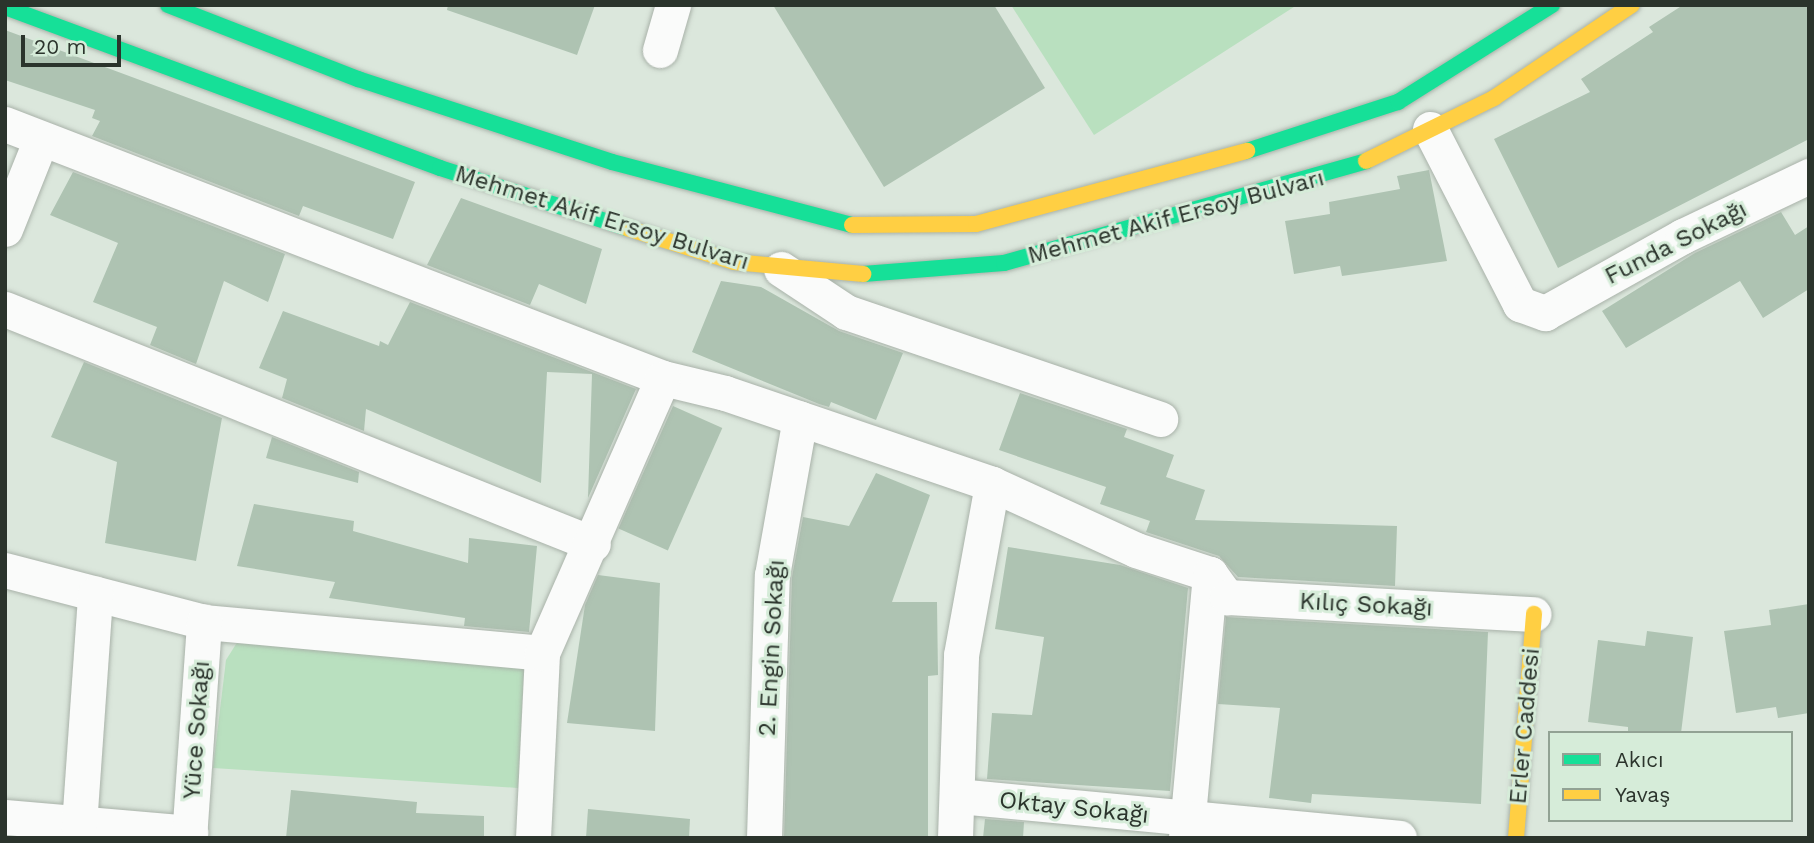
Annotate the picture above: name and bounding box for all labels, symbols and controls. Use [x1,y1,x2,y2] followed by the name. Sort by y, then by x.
[24,21,124,65] scale bar
[34,34,86,59] text: 20 m
[450,159,754,277] street label: Mehmet Akif Ersoy Bulvarı
[1023,163,1329,271] street label: Mehmet Akif Ersoy Bulvarı
[1600,195,1752,291] street label: Funda Sokağı
[753,559,791,737] street label: 2. Engin Sokağı
[1299,587,1433,623] street label: Kılıç Sokağı
[1504,646,1546,806] street label: Erler Caddesi
[178,660,216,800] street label: Yüce Sokağı
[1548,731,1793,822] legend
[1615,747,1664,772] text: Akıcı
[1615,782,1670,807] text: Yavaş
[997,786,1151,830] street label: Oktay Sokağı

